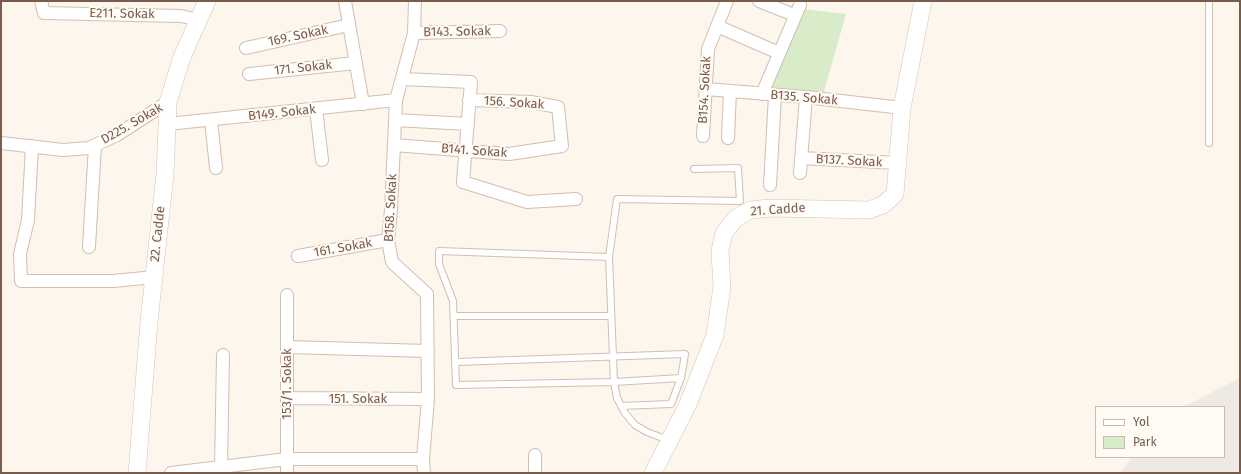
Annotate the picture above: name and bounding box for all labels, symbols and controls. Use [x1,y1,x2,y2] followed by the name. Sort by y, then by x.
[89,6,155,22] street label: E211. Sokak
[267,22,329,50] street label: 169. Sokak
[423,24,491,40] street label: B143. Sokak
[695,56,715,124] street label: B154. Sokak
[273,57,333,79] street label: 171. Sokak
[770,87,838,109] street label: B135. Sokak
[483,93,545,113] street label: 156. Sokak
[98,100,166,148] street label: D225. Sokak
[247,102,317,124] street label: B149. Sokak
[440,141,508,161] street label: B141. Sokak
[815,151,883,171] street label: B137. Sokak
[381,174,401,242] street label: B158. Sokak
[750,200,806,220] street label: 21. Cadde
[147,205,169,263] street label: 22. Cadde
[313,235,373,261] street label: 161. Sokak
[279,348,295,420] street label: 153/1. Sokak
[329,391,387,407] street label: 151. Sokak
[1095,406,1225,458] legend
[1133,415,1149,429] text: Yol
[1133,435,1157,449] text: Park

